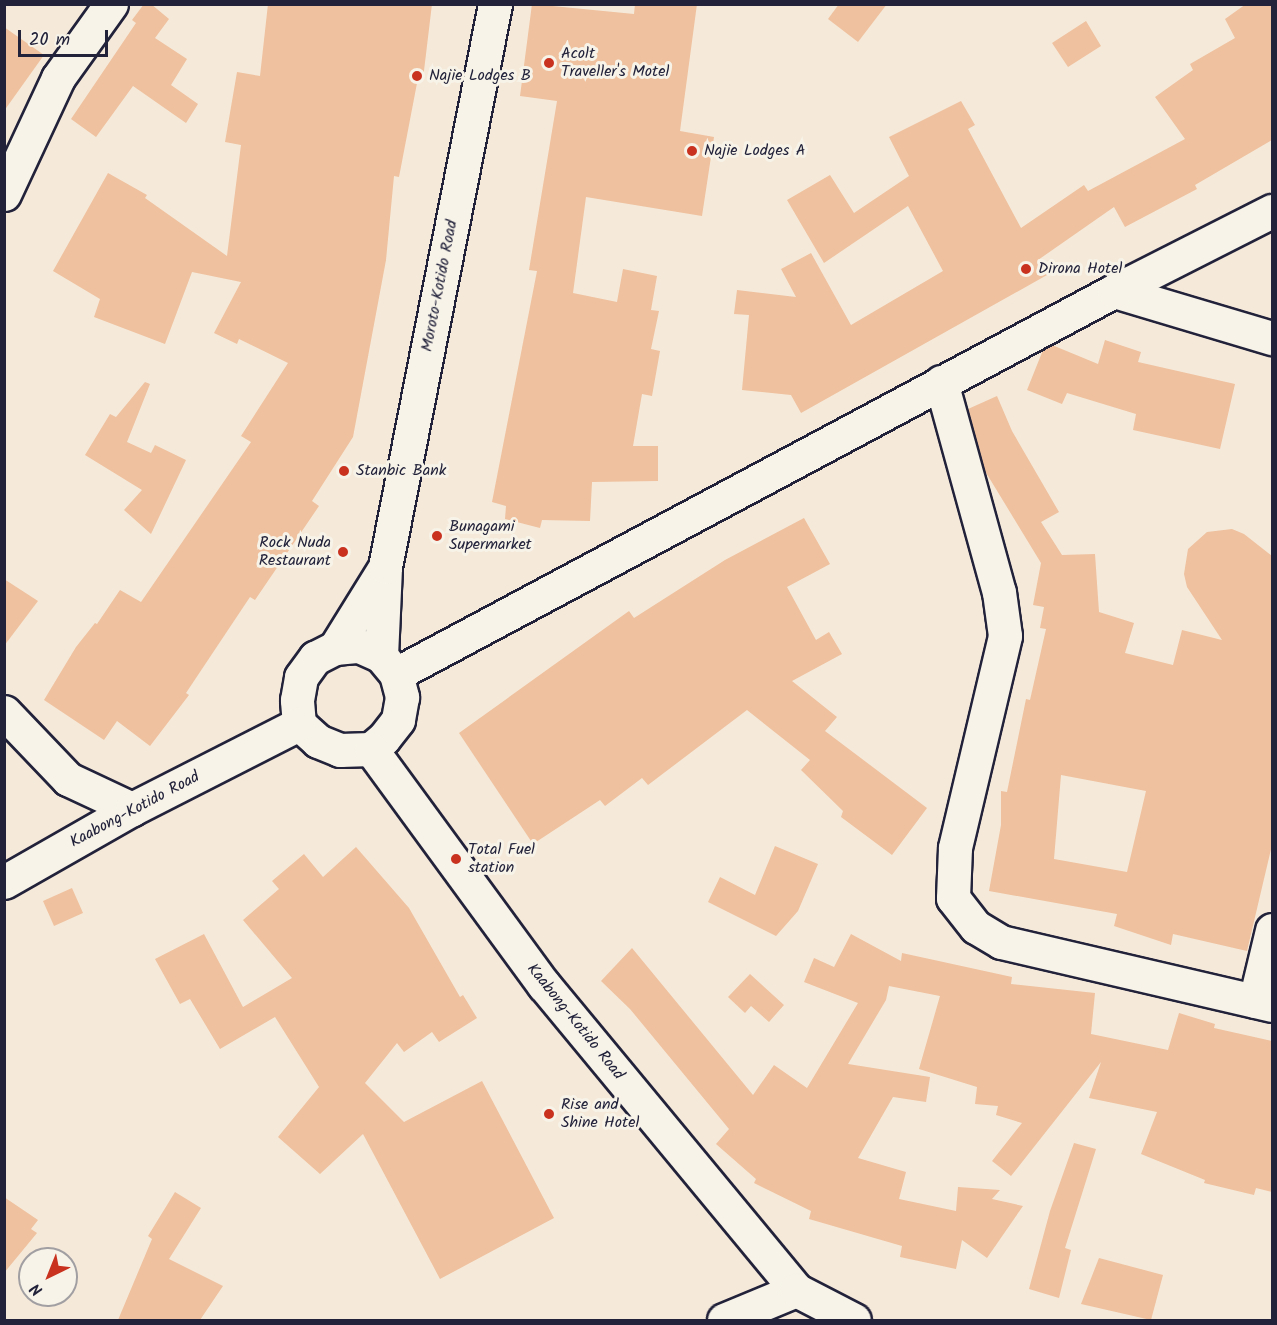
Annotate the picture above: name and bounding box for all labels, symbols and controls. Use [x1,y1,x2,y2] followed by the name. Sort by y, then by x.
[21,18,111,56] scale bar
[29,26,70,55] text: 20 m
[561,44,669,82] place label: Acolt Traveller's Motel
[542,56,556,70] marker: Acolt Traveller's Motel
[429,66,531,86] place label: Najie Lodges B
[410,69,424,83] marker: Najie Lodges B
[704,141,806,161] place label: Najie Lodges A
[685,144,699,158] marker: Najie Lodges A
[418,219,462,353] street label: Moroto-Kotido Road
[1038,259,1122,279] place label: Dirona Hotel
[1019,262,1033,276] marker: Dirona Hotel
[356,461,446,481] place label: Stanbic Bank
[337,464,351,478] marker: Stanbic Bank
[449,517,532,555] place label: Bunagami Supermarket
[430,529,444,543] marker: Bunagami Supermarket
[259,533,331,571] place label: Rock Nuda Restaurant
[336,545,350,559] marker: Rock Nuda Restaurant
[67,768,203,852] street label: Kaabong-Kotido Road
[468,840,535,878] place label: Total Fuel station
[449,852,463,866] marker: Total Fuel station
[522,960,628,1084] street label: Kaabong-Kotido Road
[561,1095,639,1133] place label: Rise and Shine Hotel
[542,1107,556,1121] marker: Rise and Shine Hotel
[18,1247,78,1307] north arrow
[25,1276,49,1302] text: N

